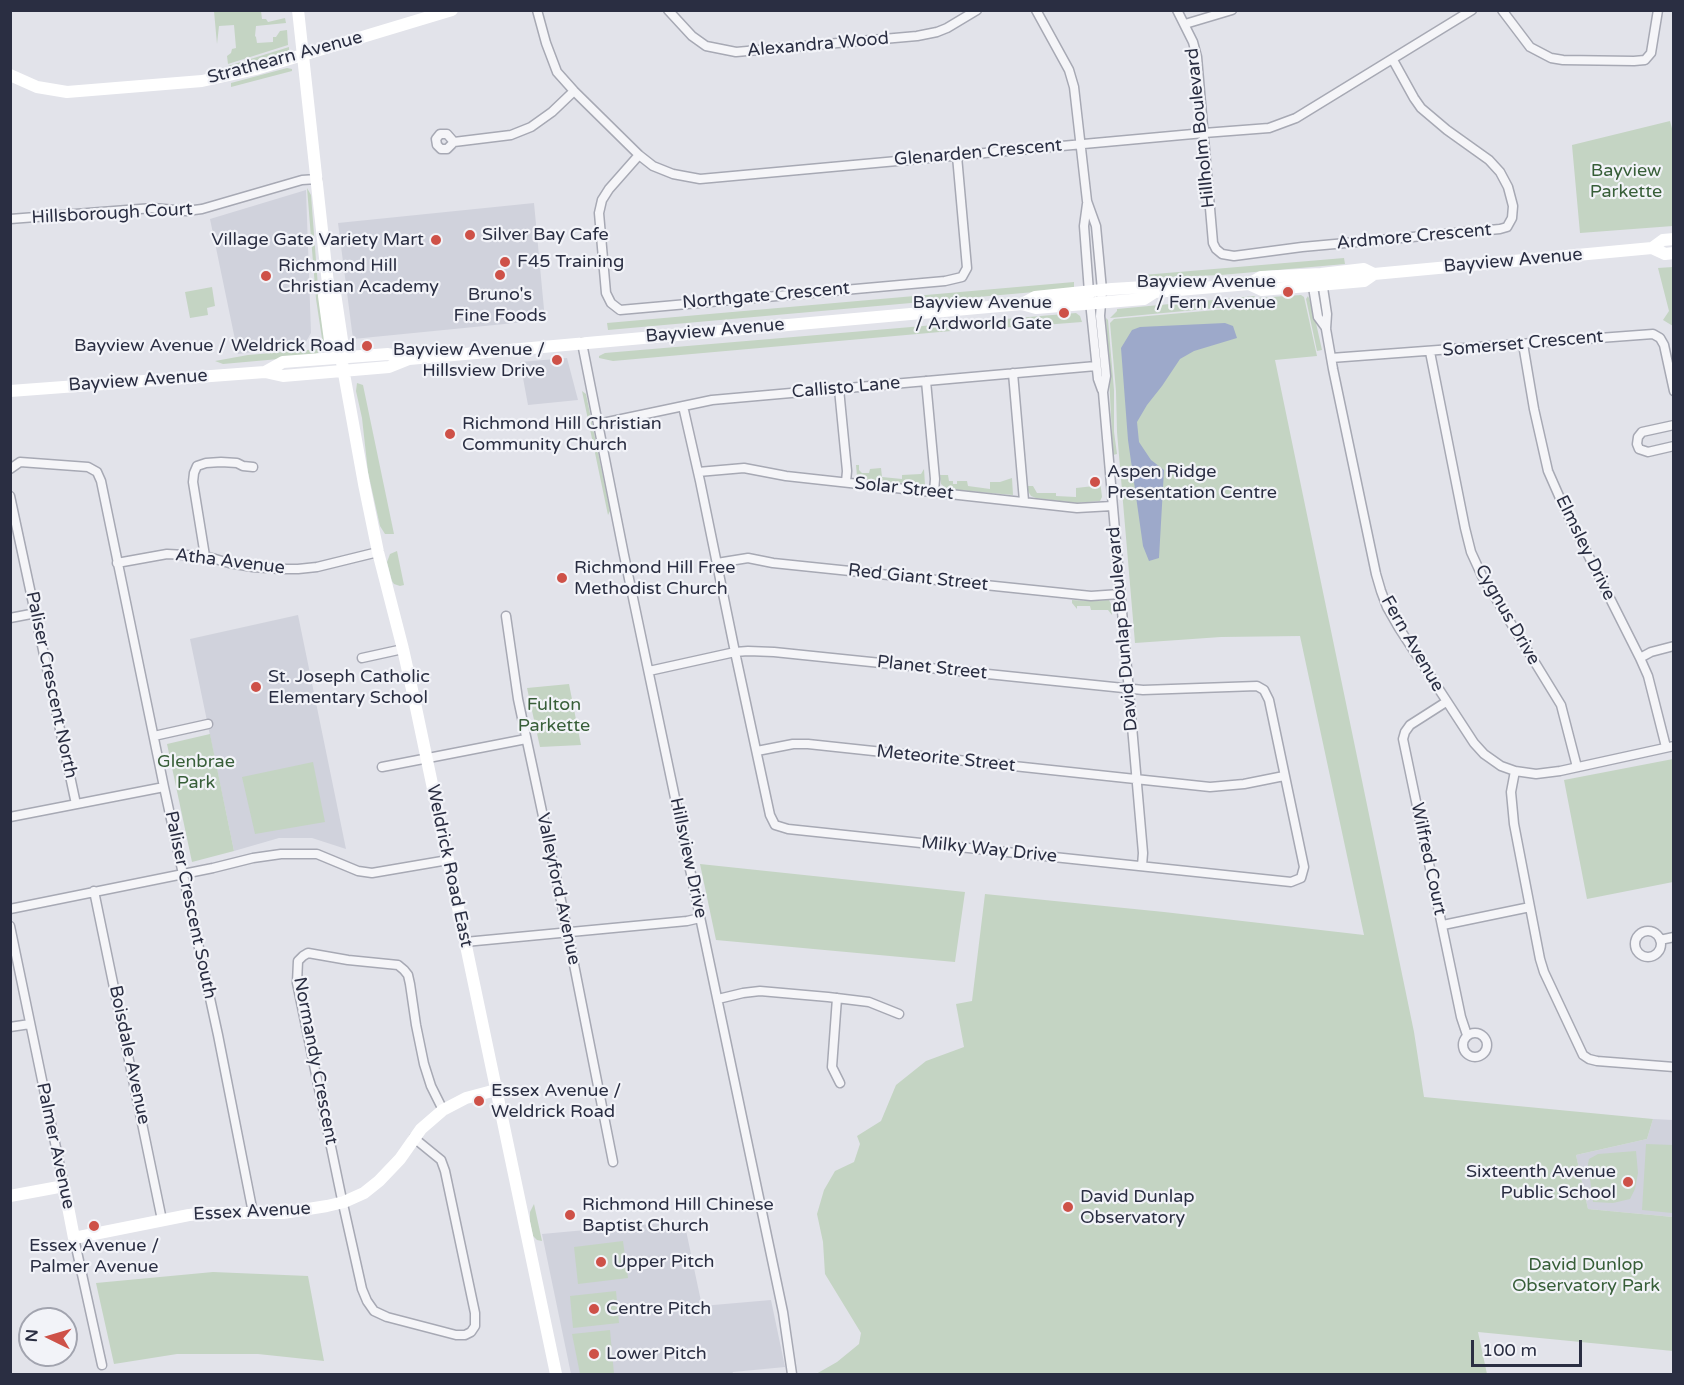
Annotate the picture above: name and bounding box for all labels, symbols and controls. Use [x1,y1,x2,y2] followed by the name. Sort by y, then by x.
[205,27,365,89] street label: Strathearn Avenue
[746,28,890,62] street label: Alexandra Wood
[1182,47,1220,209] street label: Hillholm Boulevard
[893,135,1063,171] street label: Glenarden Crescent
[1590,160,1662,202] park label: Bayview Parkette
[31,199,193,229] street label: Hillsborough Court
[1336,219,1492,255] street label: Ardmore Crescent
[482,224,609,246] place label: Silver Bay Cafe
[463,228,477,242] marker: Silver Bay Cafe
[211,229,424,251] place label: Village Gate Variety Mart
[429,233,443,247] marker: Village Gate Variety Mart
[1443,244,1583,278] street label: Bayview Avenue
[517,251,624,273] place label: F45 Training
[278,255,439,298] place label: Richmond Hill Christian Academy
[498,255,512,269] marker: F45 Training
[493,268,507,282] marker: Bruno's Fine Foods
[259,269,273,283] marker: Richmond Hill Christian Academy
[1136,271,1276,314] place label: Bayview Avenue / Fern Avenue
[681,278,851,314] street label: Northgate Crescent
[453,284,547,326] place label: Bruno's Fine Foods
[1281,285,1295,299] marker: Bayview Avenue / Fern Avenue
[912,292,1052,334] place label: Bayview Avenue / Ardworld Gate
[1057,306,1071,320] marker: Bayview Avenue / Ardworld Gate
[645,314,785,348] street label: Bayview Avenue
[1442,326,1604,362] street label: Somerset Crescent
[74,335,355,357] place label: Bayview Avenue / Weldrick Road
[360,339,374,353] marker: Bayview Avenue / Weldrick Road
[393,339,545,382] place label: Bayview Avenue / Hillsview Drive
[550,353,564,367] marker: Bayview Avenue / Hillsview Drive
[68,365,208,397] street label: Bayview Avenue
[791,373,901,403] street label: Callisto Lane
[462,413,662,456] place label: Richmond Hill Christian Community Church
[443,427,457,441] marker: Richmond Hill Christian Community Church
[1107,461,1277,504] place label: Aspen Ridge Presentation Centre
[853,473,955,505] street label: Solar Street
[1088,475,1102,489] marker: Aspen Ridge Presentation Centre
[1550,492,1620,604] street label: Elmsley Drive
[1103,526,1143,732] street label: David Dunlap Boulevard
[174,545,286,579] street label: Atha Avenue
[574,557,735,600] place label: Richmond Hill Free Methodist Church
[847,560,989,596] street label: Red Giant Street
[1470,561,1544,669] street label: Cygnus Drive
[555,571,569,585] marker: Richmond Hill Free Methodist Church
[21,589,81,781] street label: Paliser Crescent North
[1376,592,1448,696] street label: Fern Avenue
[876,651,988,685] street label: Planet Street
[268,666,430,708] place label: St. Joseph Catholic Elementary School
[249,680,263,694] marker: St. Joseph Catholic Elementary School
[518,694,590,736] park label: Fulton Parkette
[875,741,1017,777] street label: Meteorite Street
[157,751,235,794] park label: Glenbrae Park
[421,783,477,949] street label: Weldrick Road East
[665,796,711,920] street label: Hillsview Drive
[1406,801,1450,917] street label: Wilfred Court
[159,809,221,1001] street label: Paliser Crescent South
[531,811,585,967] street label: Valleyford Avenue
[920,832,1058,868] street label: Milky Way Drive
[288,975,342,1147] street label: Normandy Crescent
[104,983,154,1127] street label: Boisdale Avenue
[491,1080,621,1122] place label: Essex Avenue / Weldrick Road
[31,1081,79,1211] street label: Palmer Avenue
[472,1094,486,1108] marker: Essex Avenue / Weldrick Road
[1466,1161,1616,1204] place label: Sixteenth Avenue Public School
[1621,1175,1635,1189] marker: Sixteenth Avenue Public School
[1080,1186,1195,1228] place label: David Dunlap Observatory
[582,1194,774,1236] place label: Richmond Hill Chinese Baptist Church
[193,1198,311,1226] street label: Essex Avenue
[1061,1200,1075,1214] marker: David Dunlap Observatory
[563,1208,577,1222] marker: Richmond Hill Chinese Baptist Church
[87,1219,101,1233] marker: Essex Avenue / Palmer Avenue
[29,1235,159,1278] place label: Essex Avenue / Palmer Avenue
[613,1251,715,1273] place label: Upper Pitch
[1512,1254,1660,1296] park label: David Dunlop Observatory Park
[594,1255,608,1269] marker: Upper Pitch
[606,1298,711,1320] place label: Centre Pitch
[587,1302,601,1316] marker: Centre Pitch
[18,1307,78,1367] north arrow
[22,1328,43,1343] text: N
[1474,1328,1585,1366] scale bar
[1482,1339,1537,1361] text: 100 m
[606,1343,707,1365] place label: Lower Pitch
[587,1347,601,1361] marker: Lower Pitch

